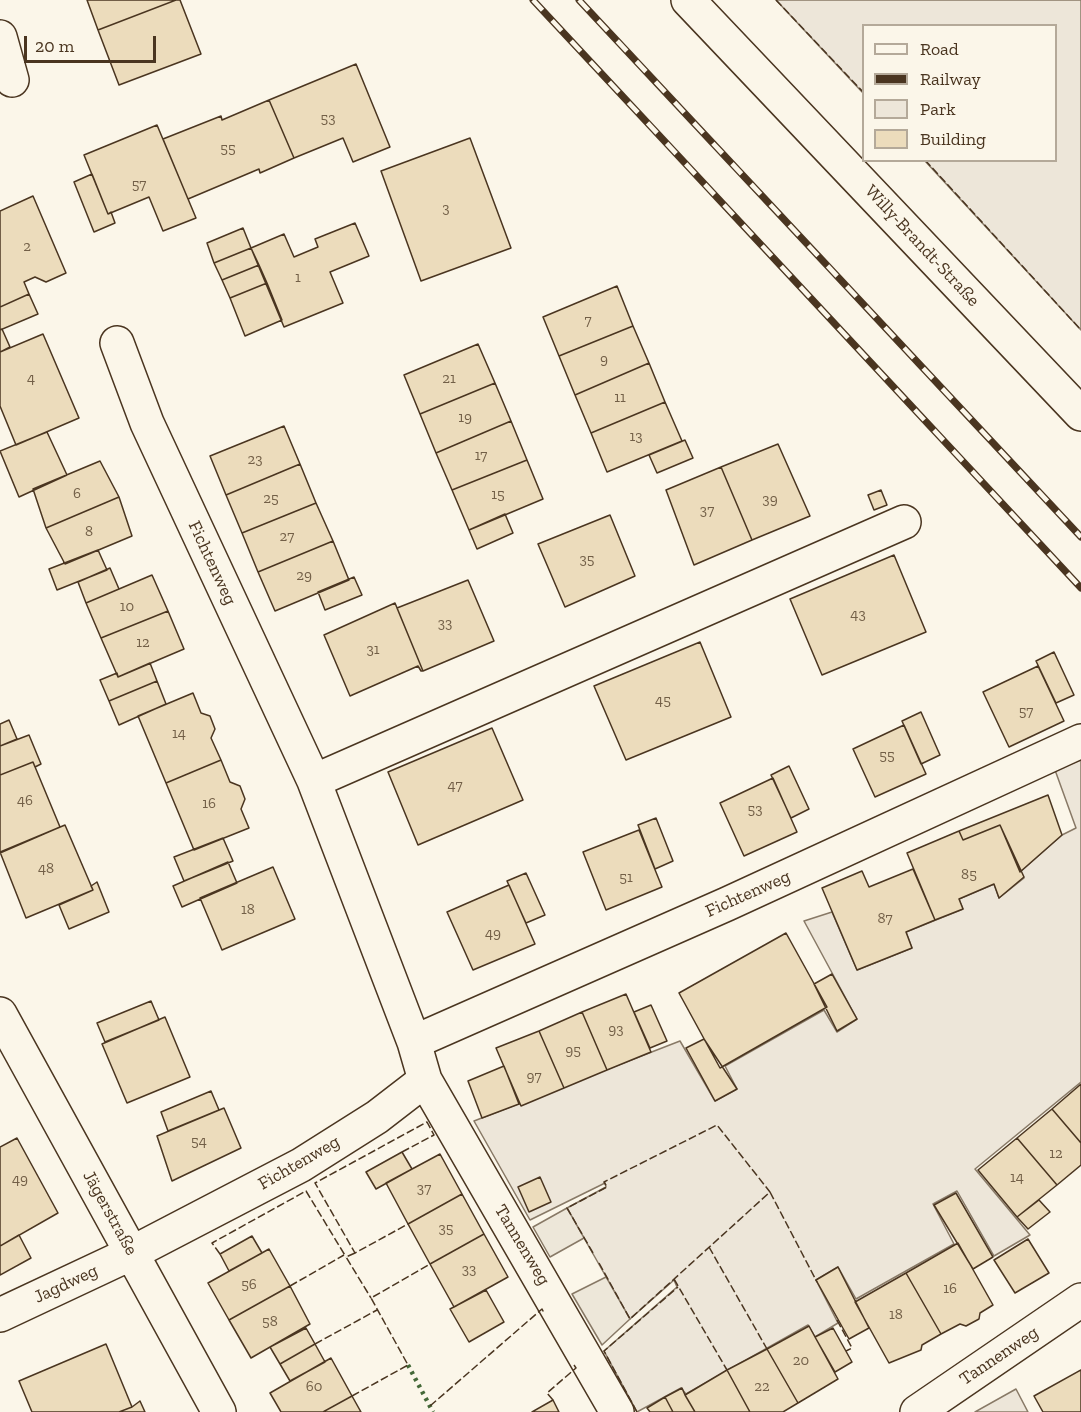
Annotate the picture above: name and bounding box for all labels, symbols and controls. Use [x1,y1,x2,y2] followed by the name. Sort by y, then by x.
[27,24,159,62] scale bar
[862,24,1057,162] legend
[35,35,74,57] text: 20 m
[920,38,959,60] text: Road
[920,68,981,90] text: Railway
[920,98,956,120] text: Park
[320,110,336,128] house number: 53
[920,128,986,150] text: Building
[220,140,236,158] house number: 55
[132,176,146,194] house number: 57
[860,181,984,311] street label: Willy-Brandt-Straße
[442,200,450,218] house number: 3
[23,238,31,256] house number: 2
[295,269,301,287] house number: 1
[584,312,592,330] house number: 7
[600,351,608,369] house number: 9
[27,370,35,388] house number: 4
[442,370,456,388] house number: 21
[614,389,626,407] house number: 11
[458,409,472,427] house number: 19
[629,428,643,446] house number: 13
[475,447,487,465] house number: 17
[247,451,263,469] house number: 23
[73,485,81,503] house number: 6
[491,486,505,504] house number: 15
[263,490,279,508] house number: 25
[762,491,778,509] house number: 39
[700,502,714,520] house number: 37
[183,517,241,609] street label: Fichtenweg
[85,523,93,541] house number: 8
[280,528,294,546] house number: 27
[579,551,595,569] house number: 35
[296,567,312,585] house number: 29
[120,598,134,616] house number: 10
[850,606,866,624] house number: 43
[438,615,452,633] house number: 33
[136,634,150,652] house number: 12
[366,641,380,659] house number: 31
[655,692,671,710] house number: 45
[1019,703,1033,721] house number: 57
[172,725,186,743] house number: 14
[879,747,895,765] house number: 55
[448,777,462,795] house number: 47
[17,792,33,810] house number: 46
[202,795,216,813] house number: 16
[747,801,763,819] house number: 53
[38,860,54,878] house number: 48
[702,866,794,922] street label: Fichtenweg
[961,866,977,884] house number: 85
[619,869,633,887] house number: 51
[241,901,255,919] house number: 18
[877,910,893,928] house number: 87
[485,925,501,943] house number: 49
[608,1021,624,1039] house number: 93
[565,1042,581,1060] house number: 95
[526,1068,542,1086] house number: 97
[254,1131,344,1195] street label: Fichtenweg
[191,1133,207,1151] house number: 54
[1049,1145,1063,1163] house number: 12
[78,1167,142,1259] street label: Jägerstraße
[1010,1169,1024,1187] house number: 14
[12,1171,28,1189] house number: 49
[417,1180,431,1198] house number: 37
[489,1201,555,1289] street label: Tannenweg
[438,1220,454,1238] house number: 35
[31,1260,101,1308] street label: Jagdweg
[462,1261,476,1279] house number: 33
[241,1276,257,1294] house number: 56
[943,1280,957,1298] house number: 16
[889,1306,903,1324] house number: 18
[262,1313,278,1331] house number: 58
[956,1322,1042,1390] street label: Tannenweg
[793,1352,809,1370] house number: 20
[306,1378,322,1396] house number: 60
[754,1378,770,1396] house number: 22

